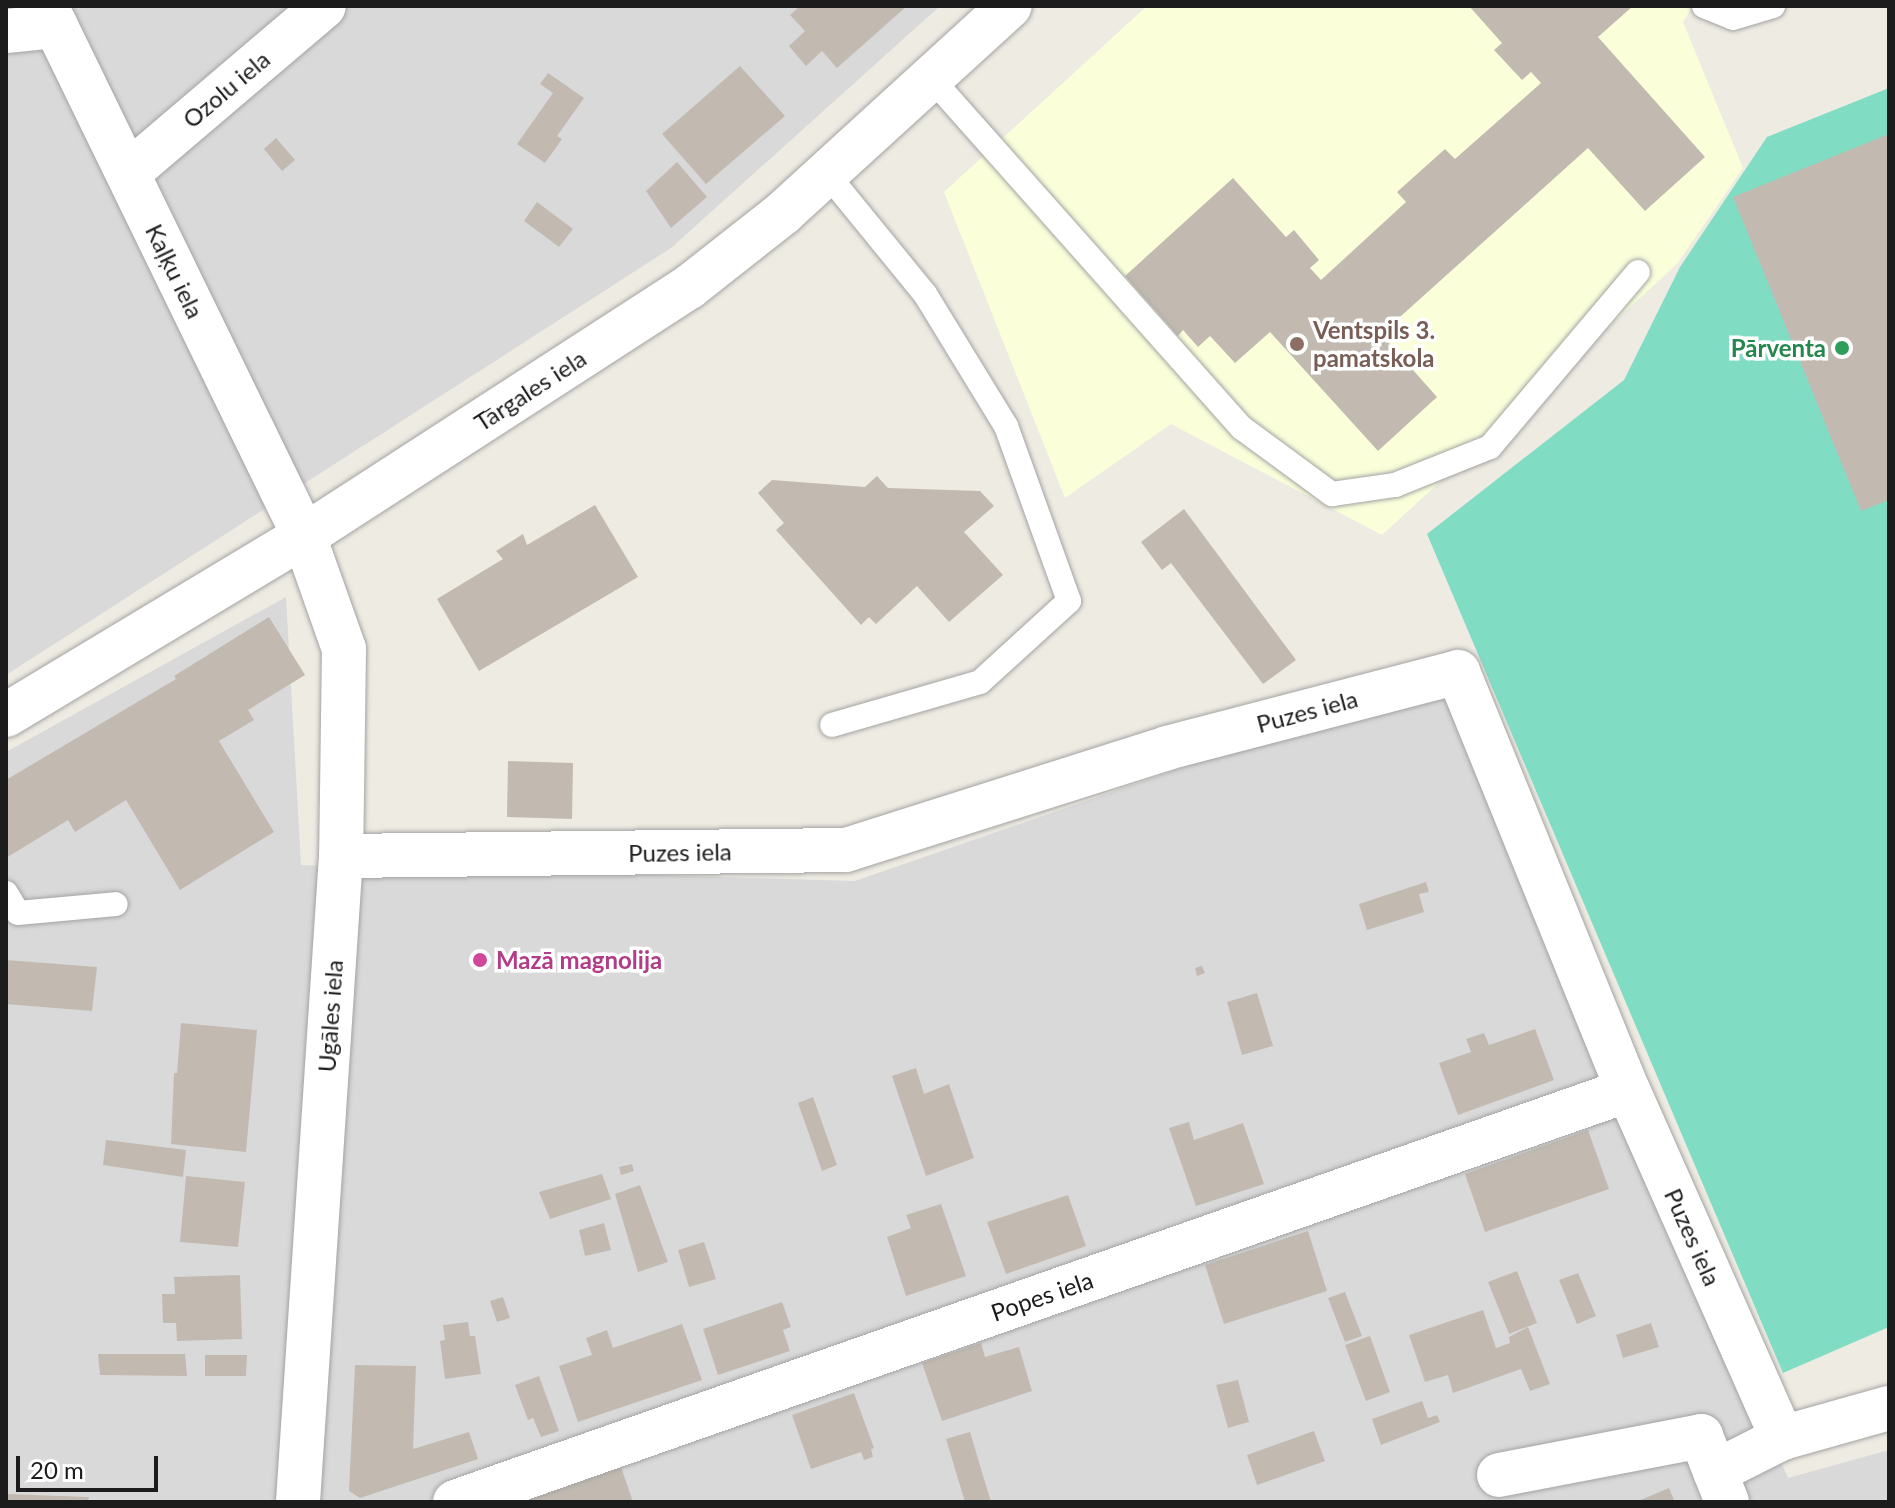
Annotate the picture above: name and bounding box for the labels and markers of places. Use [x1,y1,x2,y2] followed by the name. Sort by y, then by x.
[1313,316,1435,372] place label: Ventspils 3. pamatskola
[1731,334,1826,362] place label: Pārventa
[1288,335,1306,353] marker: Ventspils 3. pamatskola
[1833,339,1851,357] marker: Pārventa
[496,946,662,974] place label: Mazā magnolija
[471,951,489,969] marker: Mazā magnolija

